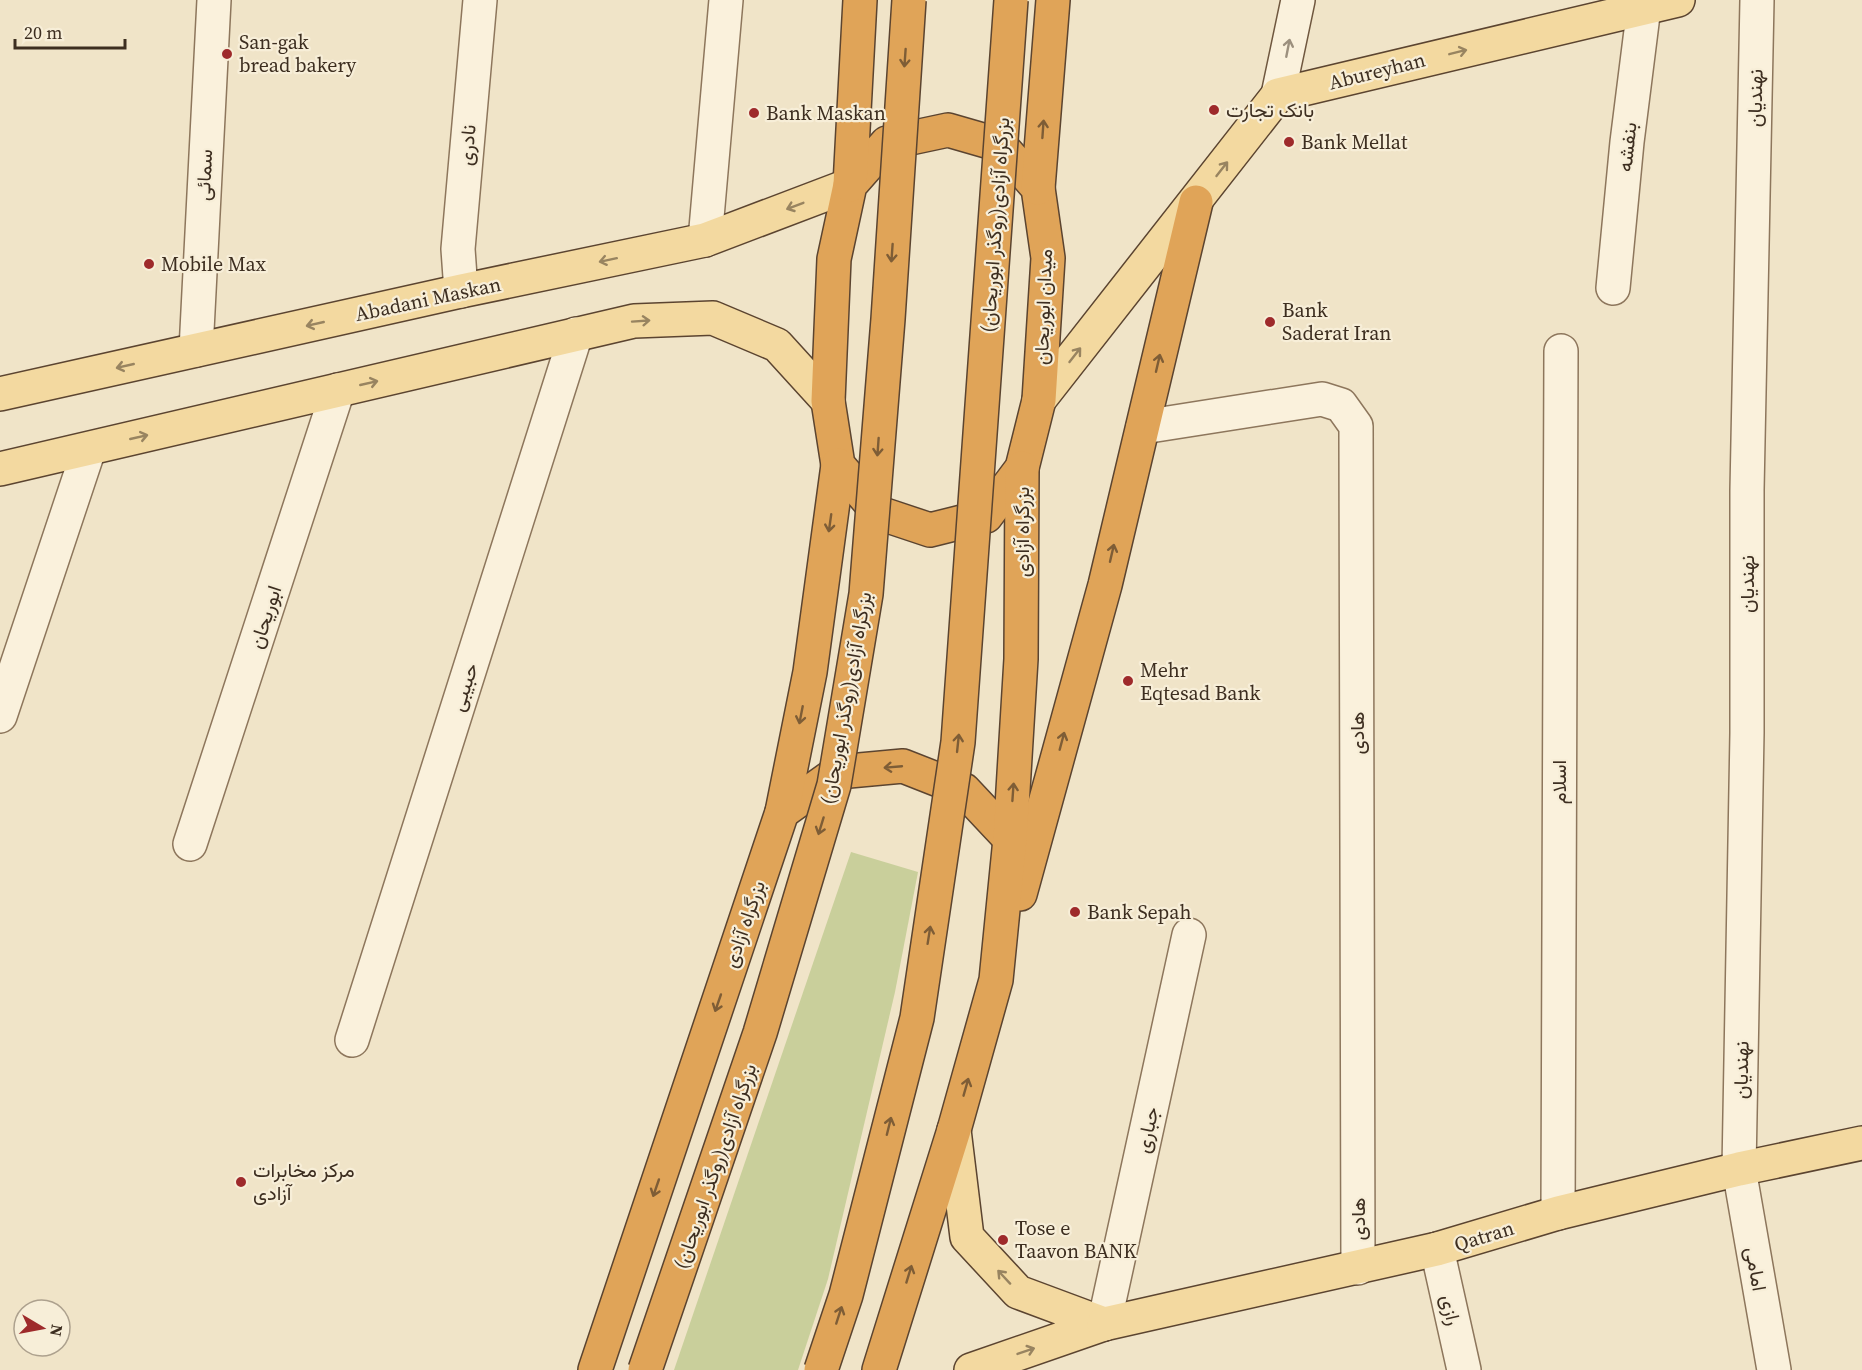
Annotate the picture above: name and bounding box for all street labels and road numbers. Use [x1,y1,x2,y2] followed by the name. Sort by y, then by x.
[1326,45,1428,97] street label: Abureyhan
[1740,69,1770,127] street label: نهندیان
[974,117,1016,333] street label: بزرگراه آزادی(روگذر ابوریحان)
[1610,121,1644,173] street label: بنفشه
[451,123,483,167] street label: نادری
[189,149,219,201] street label: سمائی
[1027,248,1059,366] street label: میدان ابوریحان
[353,270,503,328] street label: Abadani Maskan
[1008,487,1036,577] street label: بزرگراه آزادی
[1733,555,1761,613] street label: نهندیان
[242,582,288,652] street label: ابوریحان
[813,589,879,807] street label: بزرگراه آزادی(روگذر ابوریحان)
[443,659,485,715] street label: حبیبی
[1343,712,1371,754] street label: هادی
[1545,760,1573,804] street label: اسلام
[716,877,772,971] street label: بزرگراه آزادی
[1726,1041,1756,1099] street label: نهندیان
[667,1060,763,1272] street label: بزرگراه آزادی(روگذر ابوریحان)
[1128,1104,1166,1156] street label: جباری
[1344,1198,1372,1240] street label: هادی
[1451,1214,1517,1258] street label: Qatran
[1738,1245,1774,1293] street label: امامی
[1434,1292,1468,1328] street label: رازی

